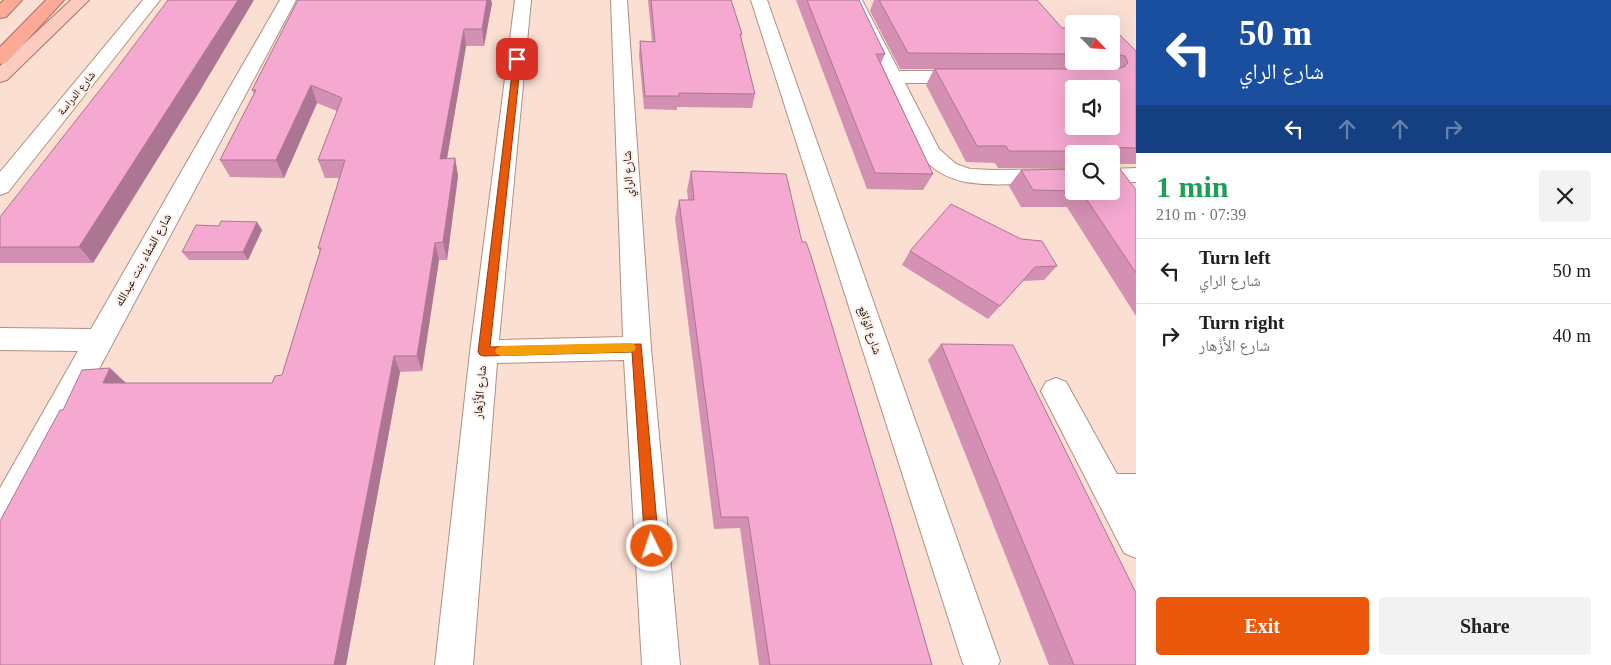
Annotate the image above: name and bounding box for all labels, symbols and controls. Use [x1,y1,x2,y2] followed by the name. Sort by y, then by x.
[1239,14,1312,53] text: 50 m
[1065,15,1120,70] north arrow
[1065,15,1120,200] map controls
[1156,20,1221,85] icon: left
[496,38,538,80] pin
[503,45,531,73] icon: arrive
[1239,59,1324,84] text: شارع الراي
[55,69,98,118] street label: شارع الدراسة
[1065,80,1120,135] button: sound
[1280,115,1308,143] icon: left
[1333,115,1361,143] icon: ahead
[1386,115,1414,143] icon: ahead
[1439,115,1467,143] icon: right
[1065,145,1120,200] button: search
[620,150,639,198] street label: شارع الراي
[1156,170,1229,203] text: 1 min
[1539,170,1591,222] button: close
[1156,206,1246,223] text: 210 m · 07:39
[112,211,175,309] street label: شارع الشفاء بنت عبدالله
[1199,247,1271,268] text: Turn left
[1156,257,1184,285] icon: left
[1552,260,1591,281] text: 50 m
[1199,272,1261,289] text: شارع الراي
[854,304,885,357] street label: شارع الوَاقِع
[1199,312,1284,333] text: Turn right
[1156,322,1184,350] icon: right
[1552,325,1591,346] text: 40 m
[1199,337,1270,354] text: شارع الأَزْهار
[470,365,490,420] street label: شارع الأَزْهار
[625,519,677,571] position arrow
[1156,597,1369,655] button: Exit
[1379,597,1591,655] button: Share

